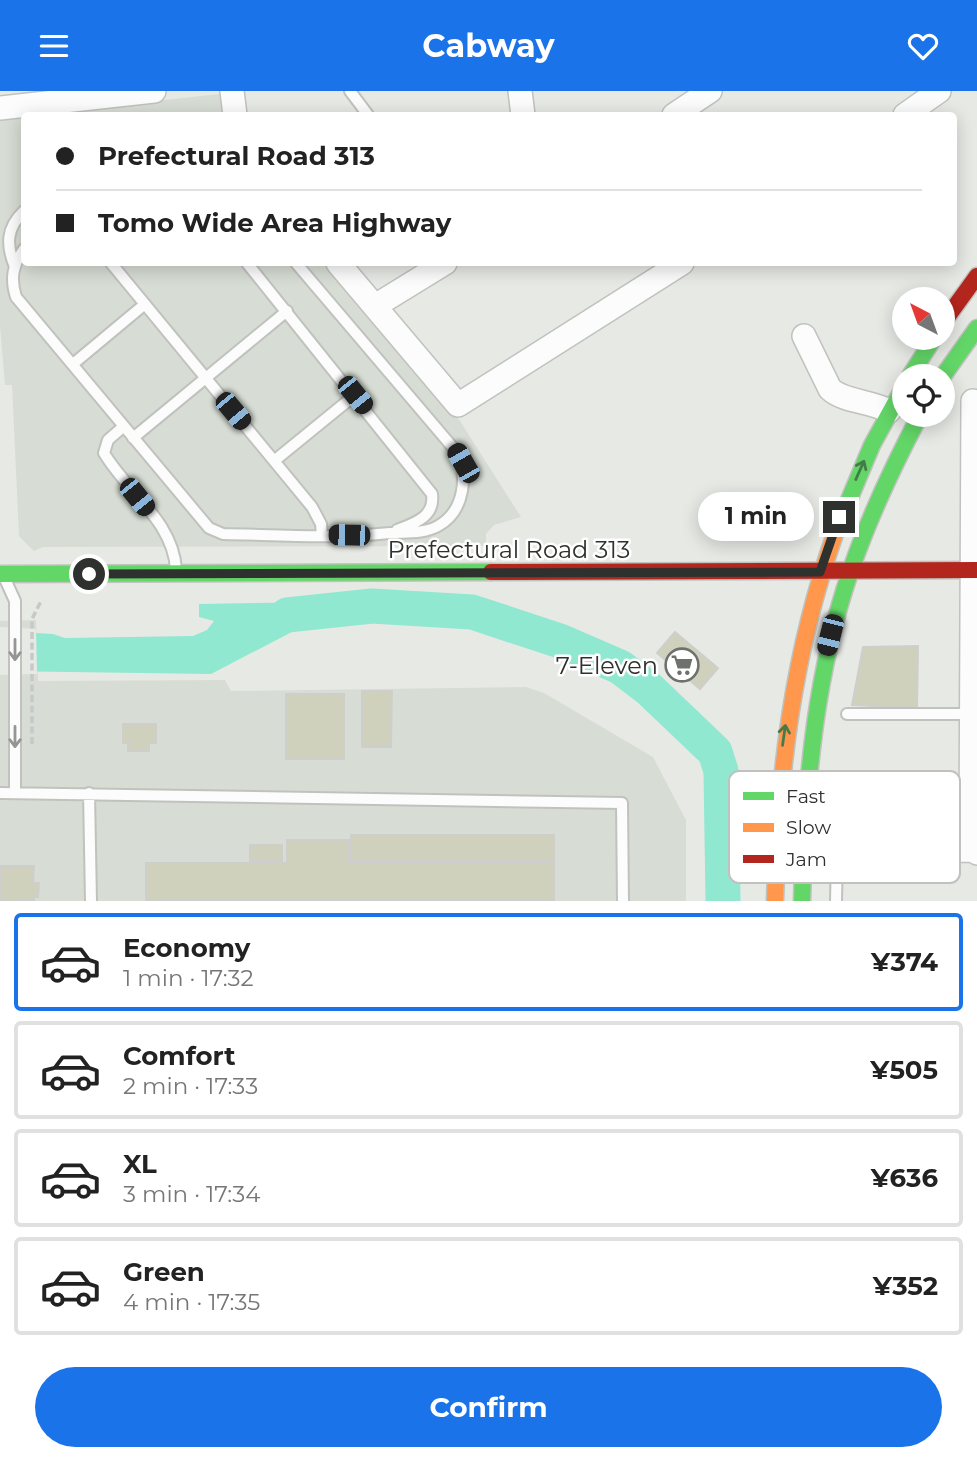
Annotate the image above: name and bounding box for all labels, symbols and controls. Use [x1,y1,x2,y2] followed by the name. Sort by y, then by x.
[422,26,555,65] text: Cabway
[35,27,73,65] icon: menu
[904,27,942,65] icon: heart
[98,140,375,172] text: Prefectural Road 313
[98,207,451,239] text: Tomo Wide Area Highway
[892,287,956,350] north arrow
[892,287,955,427] map controls
[892,364,955,427] button: locate
[334,372,377,418] car
[212,388,255,434] car
[444,440,483,486] car
[854,460,867,481] one-way arrow
[116,474,159,520] car
[699,493,814,541] callout: 1 min
[823,501,855,533] route end
[725,502,787,530] text: 1 min
[328,524,371,546] car
[388,535,630,564] street label: Prefectural Road 313
[73,558,105,590] route start
[815,612,846,658] car
[8,639,22,662] one-way arrow
[663,646,701,684] supermarket icon: 7-Eleven
[556,651,658,680] place label: 7-Eleven
[778,724,791,747] one-way arrow
[8,725,22,748] one-way arrow
[729,771,960,883] legend
[786,785,826,808] text: Fast
[786,816,831,839] text: Slow
[785,848,827,871] text: Jam
[39,931,102,994] icon: car
[123,932,250,964] text: Economy
[871,946,938,978] text: ¥374
[123,964,254,992] text: 1 min · 17:32
[39,1039,102,1102] icon: car
[123,1040,235,1072] text: Comfort
[870,1054,938,1086] text: ¥505
[123,1072,258,1100] text: 2 min · 17:33
[39,1147,102,1210] icon: car
[123,1148,157,1180] text: XL
[871,1162,938,1194] text: ¥636
[123,1180,260,1208] text: 3 min · 17:34
[39,1255,102,1318] icon: car
[123,1256,205,1288] text: Green
[873,1270,938,1302] text: ¥352
[123,1288,260,1316] text: 4 min · 17:35
[35,1367,942,1447] button: Confirm

